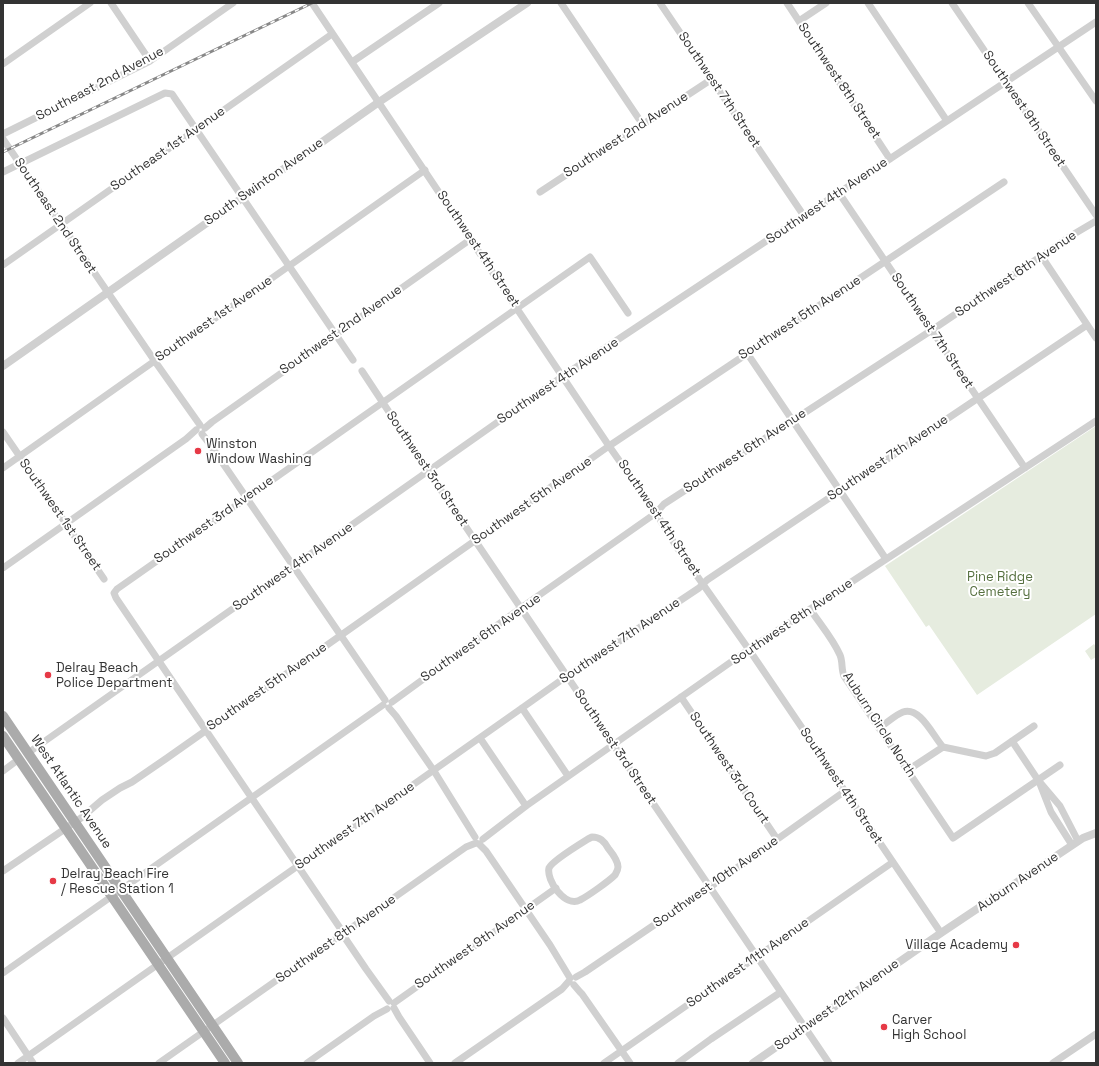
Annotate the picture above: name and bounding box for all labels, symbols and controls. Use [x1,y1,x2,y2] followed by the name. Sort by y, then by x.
[794,20,884,142] street label: Southwest 8th Street
[674,29,764,151] street label: Southwest 7th Street
[33,44,167,124] street label: Southeast 2nd Avenue
[979,48,1069,170] street label: Southwest 9th Street
[561,89,691,181] street label: Southwest 2nd Avenue
[108,103,228,195] street label: Southeast 1st Avenue
[202,135,326,229] street label: South Swinton Avenue
[10,155,100,277] street label: Southeast 2nd Street
[763,155,891,247] street label: Southwest 4th Avenue
[433,188,523,310] street label: Southwest 4th Street
[952,228,1080,320] street label: Southwest 6th Avenue
[887,270,977,392] street label: Southwest 7th Street
[153,273,275,365] street label: Southwest 1st Avenue
[736,273,864,363] street label: Southwest 5th Avenue
[277,282,405,378] street label: Southwest 2nd Avenue
[494,335,622,427] street label: Southwest 4th Avenue
[681,406,809,496] street label: Southwest 6th Avenue
[383,408,471,530] street label: Southwest 3rd Street
[825,412,951,504] street label: Southwest 7th Avenue
[206,436,312,467] place label: Winston Window Washing
[193,446,203,456] marker: Winston Window Washing
[469,454,595,548] street label: Southwest 5th Avenue
[15,456,105,574] street label: Southwest 1st Street
[614,457,704,579] street label: Southwest 4th Street
[151,473,277,567] street label: Southwest 3rd Avenue
[230,520,356,614] street label: Southwest 4th Avenue
[967,569,1033,600] park label: Pine Ridge Cemetery
[728,576,856,668] street label: Southwest 8th Avenue
[418,591,544,685] street label: Southwest 6th Avenue
[557,595,683,687] street label: Southwest 7th Avenue
[204,640,330,734] street label: Southwest 5th Avenue
[56,660,173,691] place label: Delray Beach Police Department
[839,669,919,781] street label: Auburn Circle North
[43,670,53,680] marker: Delray Beach Police Department
[571,686,659,808] street label: Southwest 3rd Street
[686,709,772,827] street label: Southwest 3rd Court
[796,725,886,847] street label: Southwest 4th Street
[27,732,115,852] street label: West Atlantic Avenue
[292,779,418,873] street label: Southwest 7th Avenue
[651,833,781,931] street label: Southwest 10th Avenue
[974,849,1062,915] street label: Auburn Avenue
[61,866,174,897] place label: Delray Beach Fire / Rescue Station 1
[48,876,58,886] marker: Delray Beach Fire / Rescue Station 1
[273,892,399,986] street label: Southwest 8th Avenue
[412,898,538,992] street label: Southwest 9th Avenue
[684,915,812,1011] street label: Southwest 11th Avenue
[905,937,1008,953] place label: Village Academy
[1011,940,1021,950] marker: Village Academy
[772,956,902,1054] street label: Southwest 12th Avenue
[892,1012,966,1043] place label: Carver High School
[879,1022,889,1032] marker: Carver High School

